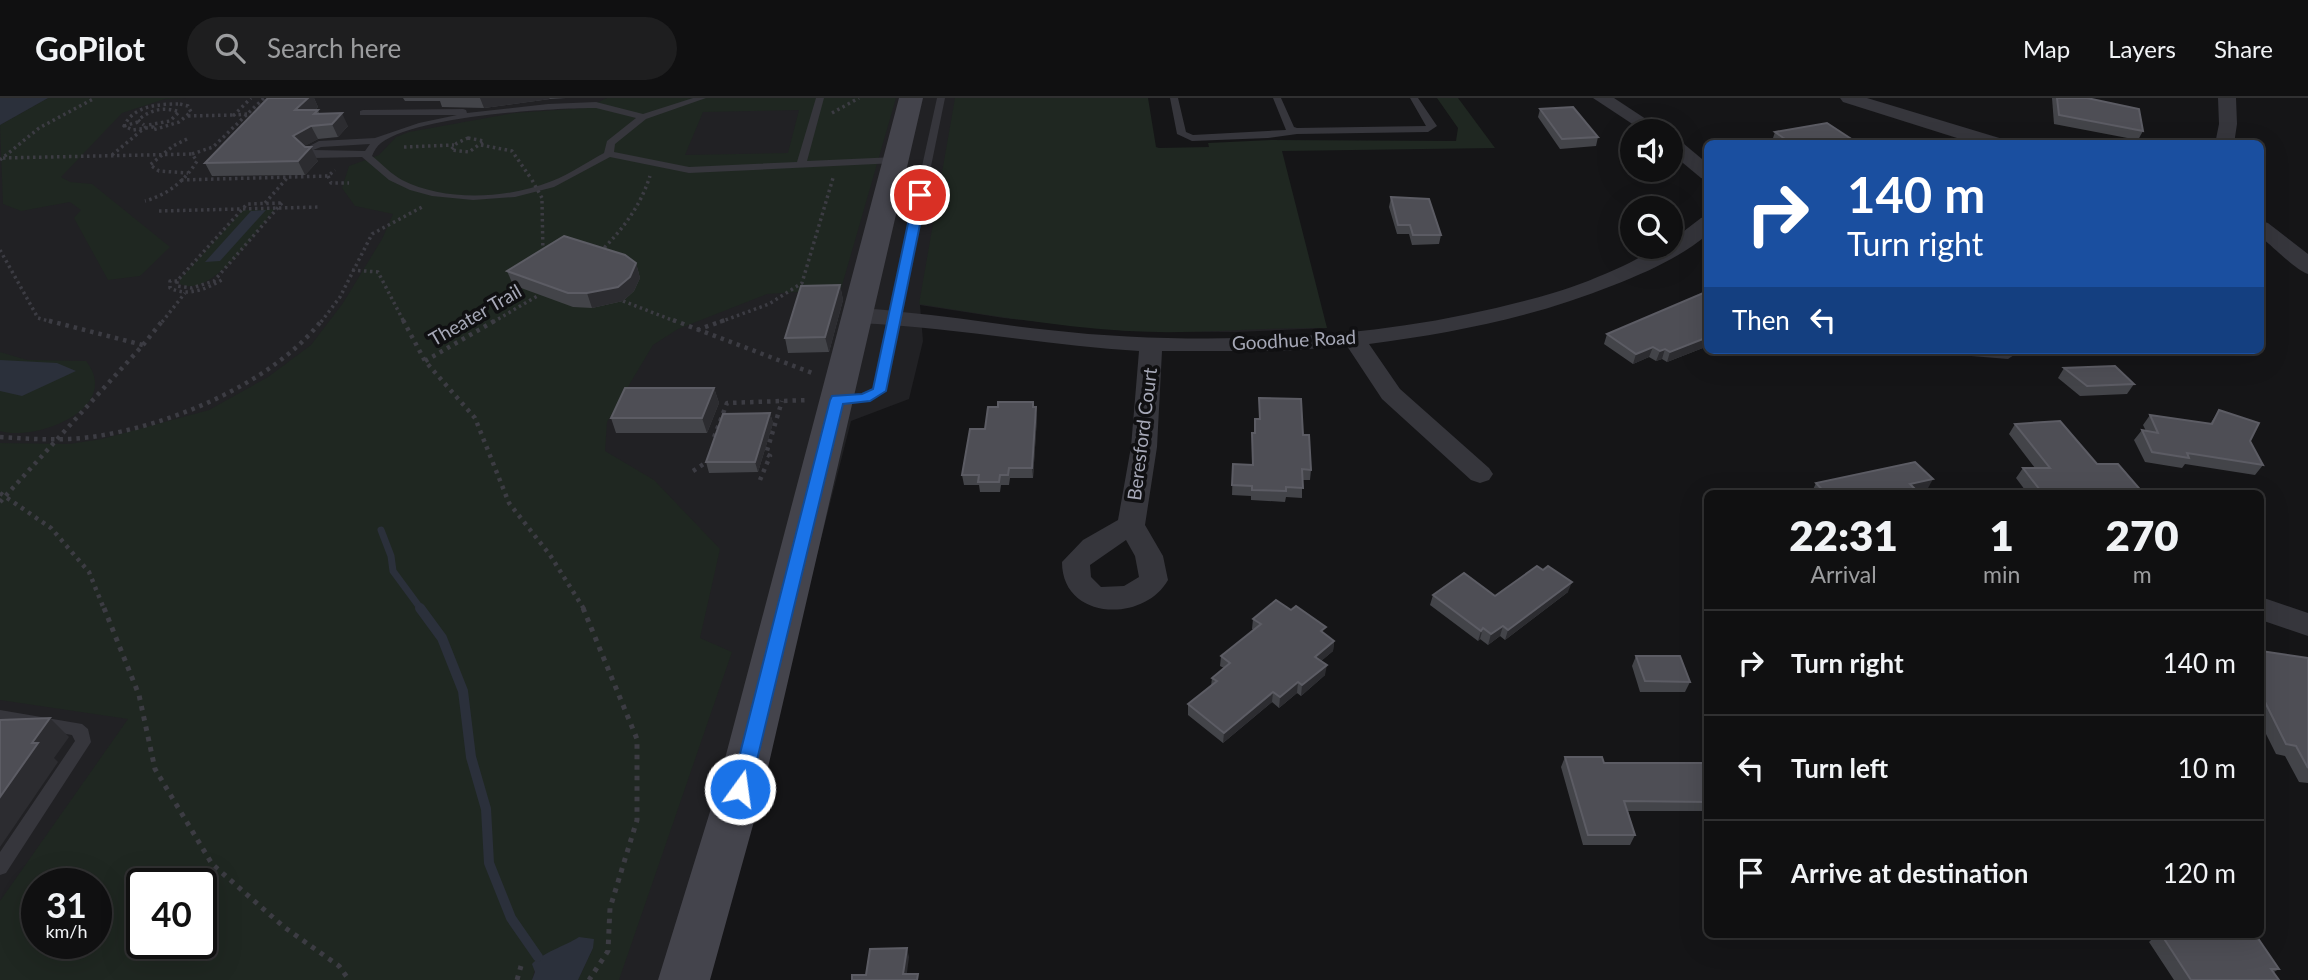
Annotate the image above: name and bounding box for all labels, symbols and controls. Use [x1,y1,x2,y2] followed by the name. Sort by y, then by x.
[187,17,677,80] search box
[35,28,145,68] text: GoPilot
[211,29,249,67] icon: search
[267,32,401,64] text: Search here
[2023,34,2070,63] text: Map
[2108,34,2176,63] text: Layers
[2214,34,2273,63] text: Share
[1620,119,1683,259] map controls
[1620,119,1683,182] button: sound
[890,165,950,225] pin
[1847,165,1985,223] text: 140 m
[1732,168,1823,259] icon: right
[901,176,939,214] icon: arrive
[1620,196,1683,259] button: search
[1847,224,1983,263] text: Turn right
[424,279,525,350] street label: Theater Trail
[1804,301,1842,339] icon: left
[1732,304,1790,336] text: Then
[1231,325,1357,354] street label: Goodhue Road
[1122,366,1161,502] street label: Beresford Court
[1789,510,1898,560] text: 22:31
[1990,510,2014,560] text: 1
[2106,510,2179,560] text: 270
[1810,560,1877,588] text: Arrival
[1983,560,2020,588] text: min
[2133,560,2152,588] text: m
[1732,644,1770,682] icon: right
[1791,647,1904,679] text: Turn right
[2163,647,2236,679] text: 140 m
[1732,749,1770,787] icon: left
[703,752,777,826] position arrow
[1791,752,1888,784] text: Turn left
[2178,752,2236,784] text: 10 m
[1732,854,1770,892] icon: arrive
[1791,857,2028,889] text: Arrive at destination
[2163,857,2236,889] text: 120 m
[126,868,217,959] speed limit sign: 40
[46,883,87,925] text: 31
[45,920,88,942] text: km/h

